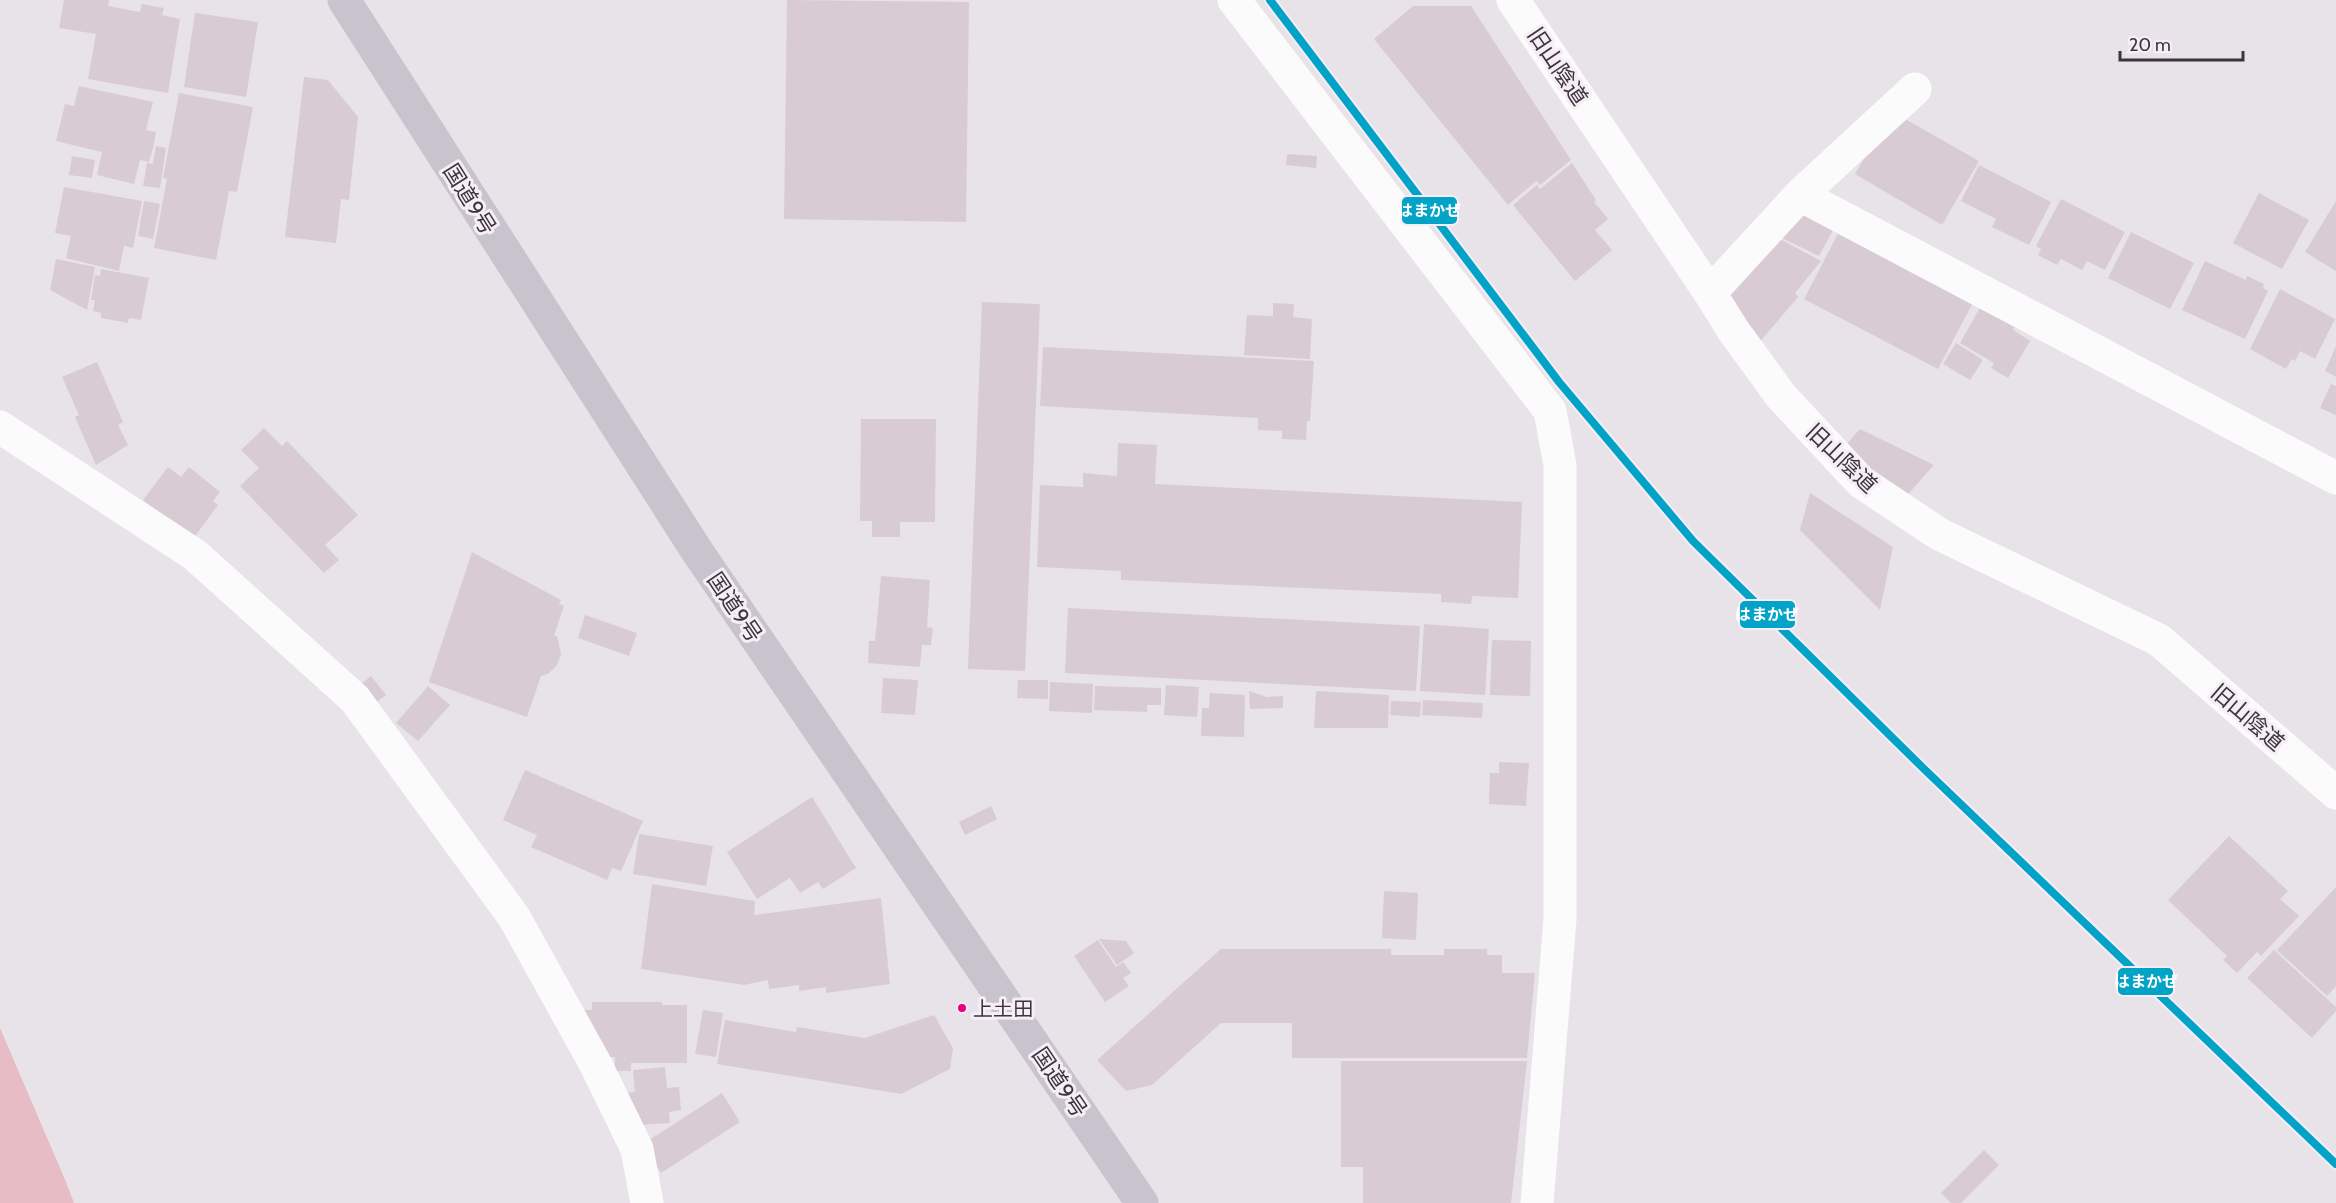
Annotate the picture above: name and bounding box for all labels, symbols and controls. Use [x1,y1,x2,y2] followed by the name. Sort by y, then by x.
[1522,22,1593,110] street label: 旧山陰道
[2120,24,2243,62] scale bar
[2129,34,2171,56] text: 20 m
[437,159,502,240] street label: 国道9号
[1401,196,1458,225] line badge: はまかぜ
[1397,201,1461,220] text: はまかぜ
[1801,418,1883,499] street label: 旧山陰道
[701,567,768,647] street label: 国道9号
[1739,600,1796,629] line badge: はまかぜ
[1735,605,1799,624] text: はまかぜ
[2206,678,2290,756] street label: 旧山陰道
[2117,967,2174,996] line badge: はまかぜ
[2114,972,2178,991] text: はまかぜ
[973,997,1033,1021] place label: 上土田
[956,1002,968,1014] marker: 上土田
[1026,1042,1093,1122] street label: 国道9号

